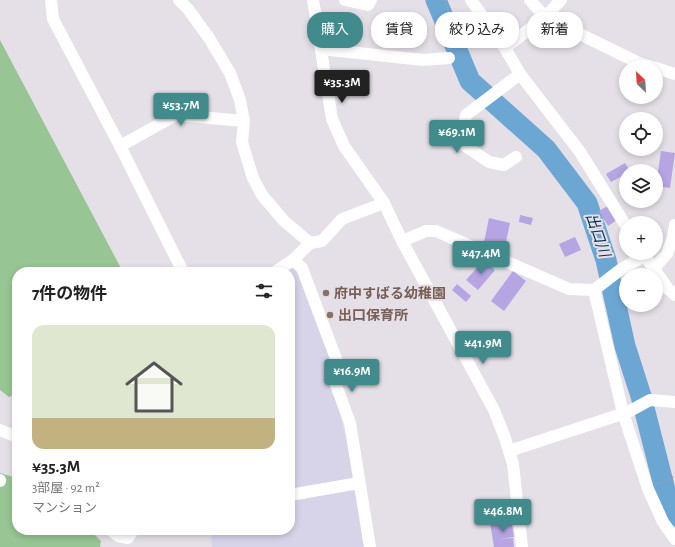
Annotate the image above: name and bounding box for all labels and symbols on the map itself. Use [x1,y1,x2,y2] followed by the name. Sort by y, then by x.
[619,60,663,104] north arrow
[309,70,375,104] pin: ¥35.3M
[148,93,214,127] pin: ¥53.7M
[424,120,490,154] pin: ¥69.1M
[583,211,614,261] water label: 出口川
[448,241,514,275] pin: ¥47.4M
[334,285,446,301] place label: 府中すばる幼稚園
[321,288,331,298] marker: 府中すばる幼稚園
[338,308,408,323] place label: 出口保育所
[325,310,335,320] marker: 出口保育所
[450,331,516,365] pin: ¥41.9M
[319,359,385,393] pin: ¥16.9M
[470,499,536,533] pin: ¥46.8M

